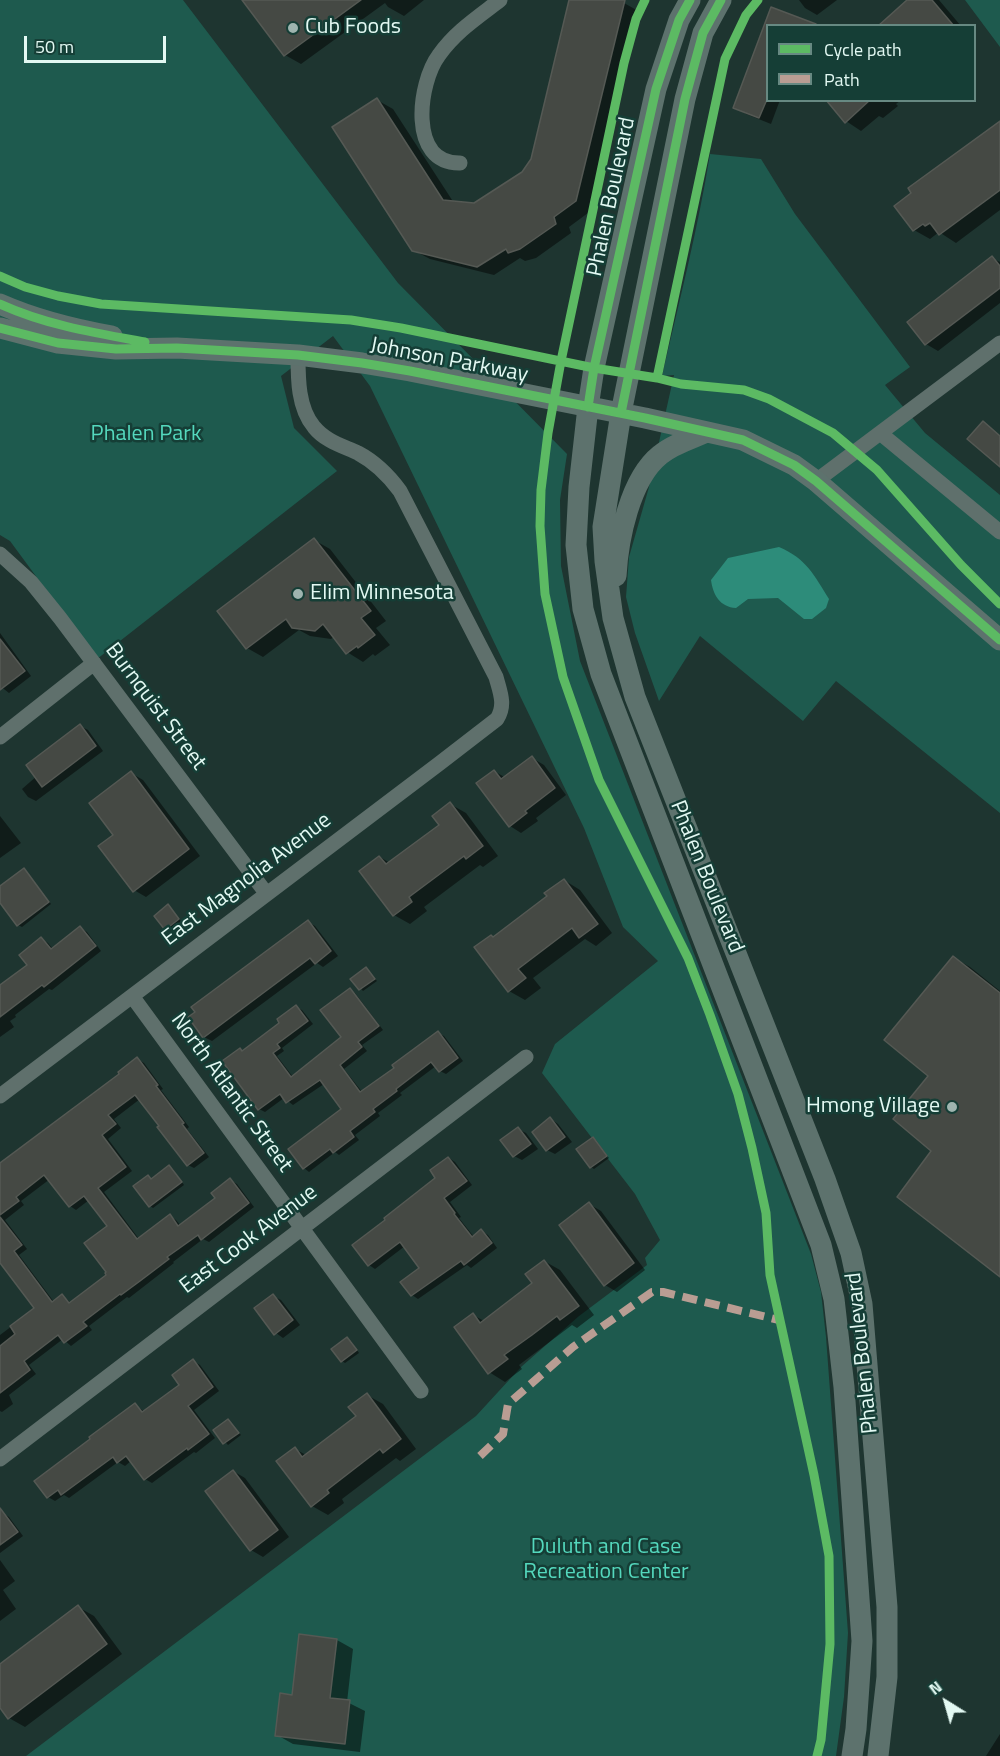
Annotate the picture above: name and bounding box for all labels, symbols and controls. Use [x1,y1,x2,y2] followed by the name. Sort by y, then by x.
[305,15,401,41] place label: Cub Foods
[286,21,300,35] marker: Cub Foods
[27,24,170,62] scale bar
[766,24,976,102] legend
[35,33,74,60] text: 50 m
[824,36,902,63] text: Cycle path
[824,66,860,93] text: Path
[582,115,642,279] street label: Phalen Boulevard
[368,333,530,389] street label: Johnson Parkway
[91,422,201,448] park label: Phalen Park
[310,581,454,607] place label: Elim Minnesota
[291,587,305,601] marker: Elim Minnesota
[99,638,211,776] street label: Burnquist Street
[663,797,749,957] street label: Phalen Boulevard
[157,808,337,952] street label: East Magnolia Avenue
[164,1008,298,1178] street label: North Atlantic Street
[806,1094,940,1120] place label: Hmong Village
[945,1100,959,1114] marker: Hmong Village
[175,1180,323,1300] street label: East Cook Avenue
[841,1271,885,1435] street label: Phalen Boulevard
[523,1535,689,1586] park label: Duluth and Case Recreation Center
[916,1672,976,1732] north arrow
[924,1675,947,1701] text: N

